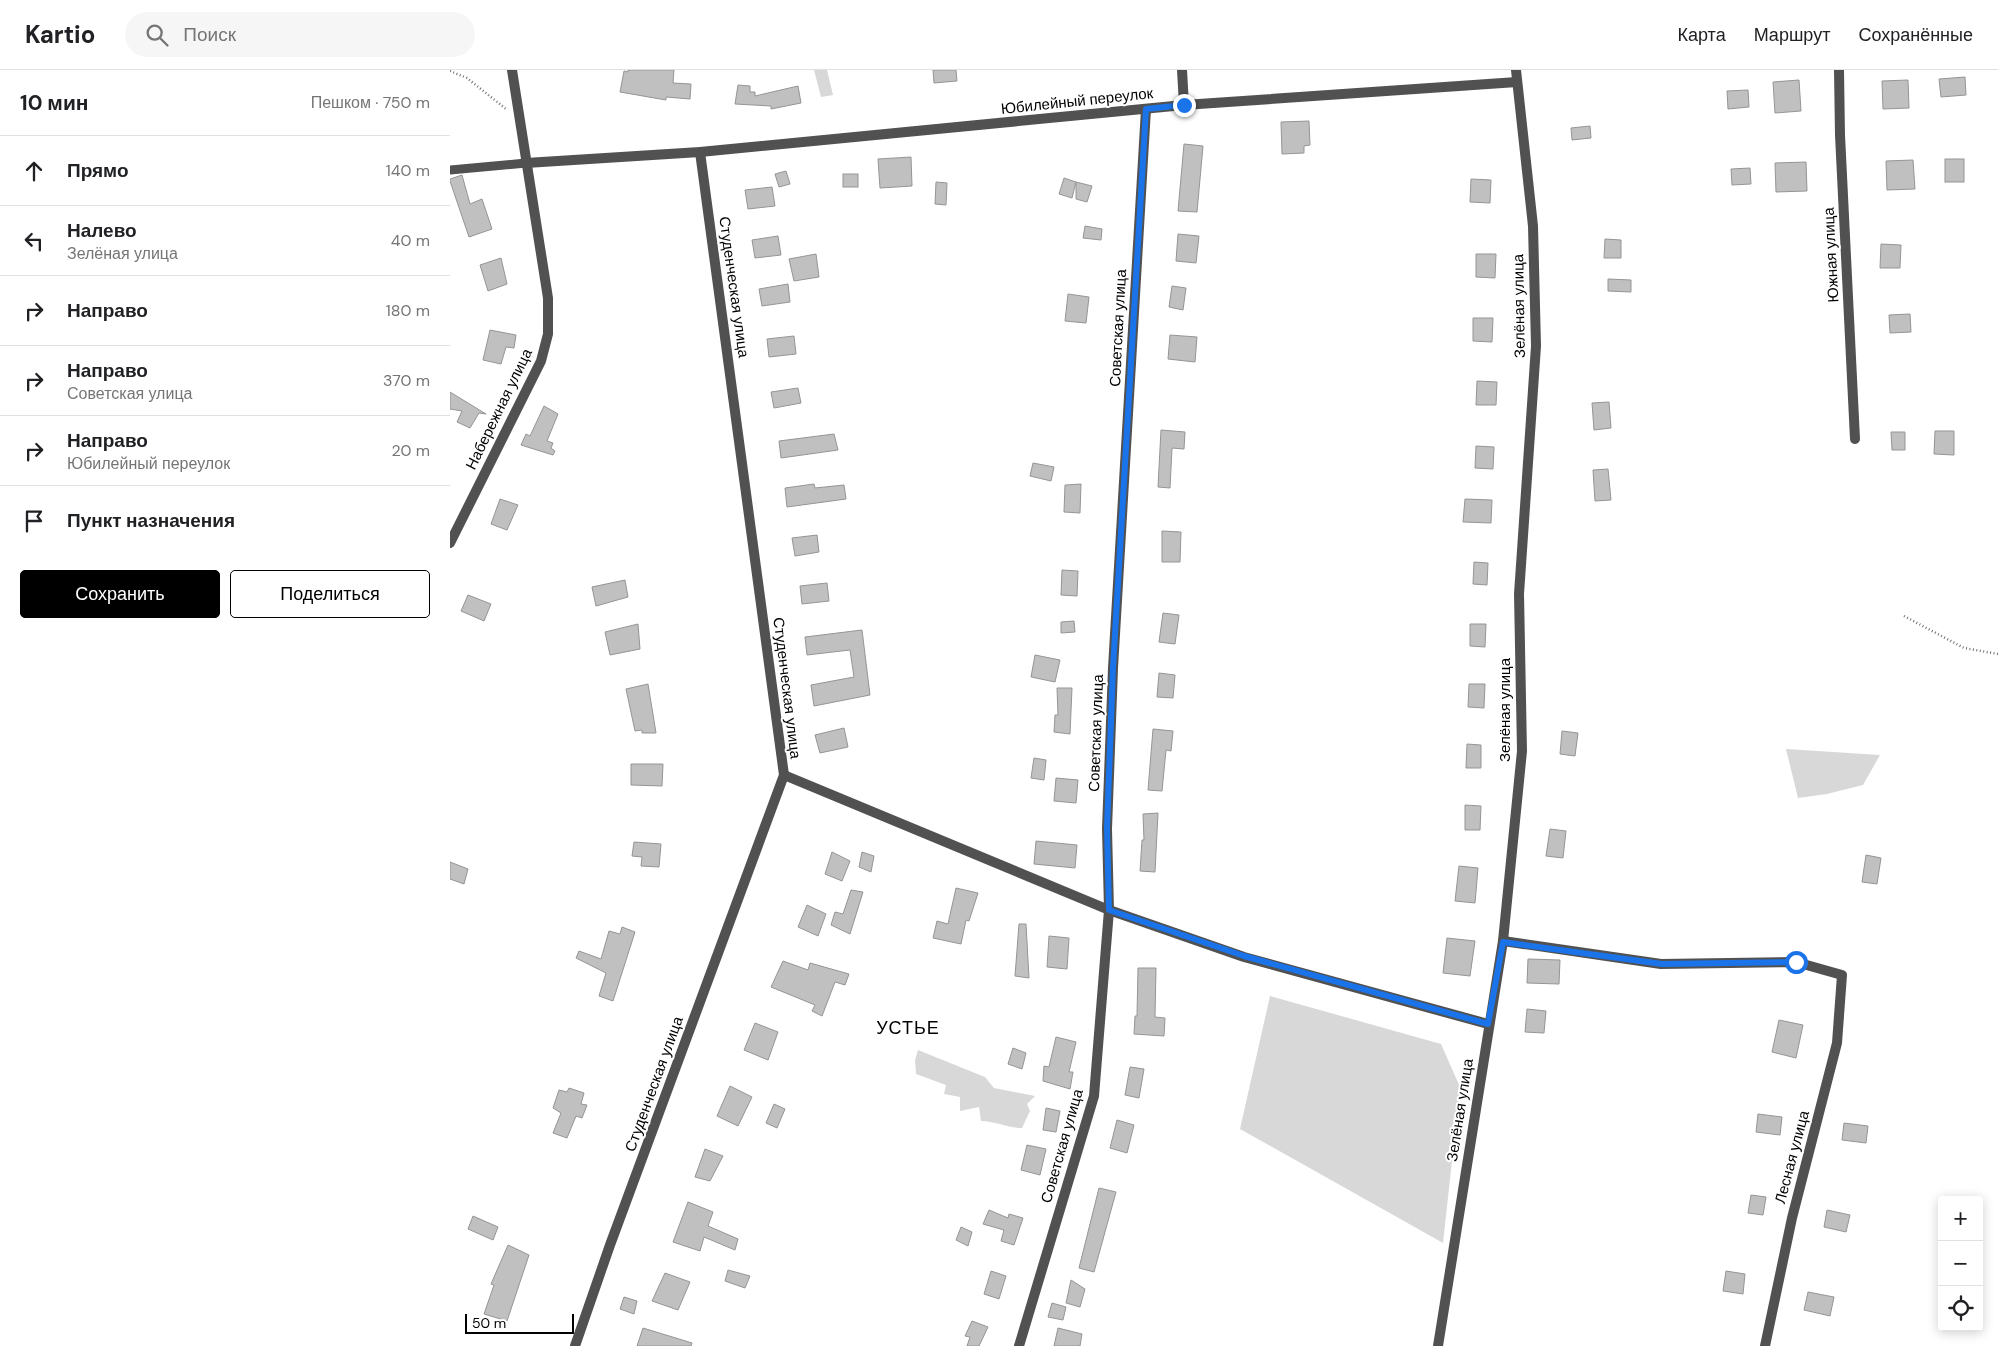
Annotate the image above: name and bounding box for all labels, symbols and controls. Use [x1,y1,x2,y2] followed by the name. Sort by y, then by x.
[125,12,475,57] search box
[25,19,95,50] text: Kartio
[143,21,171,49] icon: search
[183,22,236,47] text: Поиск
[1678,23,1726,47] text: Карта
[1754,23,1830,47] text: Маршрут
[1858,23,1973,47] text: Сохранённые
[1000,83,1155,119] street label: Юбилейный переулок
[20,89,89,117] text: 10 мин
[311,92,430,113] text: Пешком · 750 m
[1173,94,1196,117] route end
[20,157,48,185] icon: ahead
[67,158,129,183] text: Прямо
[386,160,430,181] text: 140 m
[1818,206,1843,303] street label: Южная улица
[714,215,754,360] street label: Студенческая улица
[67,218,137,243] text: Налево
[20,227,48,255] icon: left
[391,230,430,251] text: 40 m
[67,243,178,264] text: Зелёная улица
[1508,253,1530,358] street label: Зелёная улица
[1105,268,1131,387] street label: Советская улица
[20,297,48,325] icon: right
[67,298,148,323] text: Направо
[386,300,430,321] text: 180 m
[461,344,537,473] street label: Набережная улица
[67,358,148,383] text: Направо
[20,367,48,395] icon: right
[383,370,430,391] text: 370 m
[67,383,192,404] text: Советская улица
[67,428,148,453] text: Направо
[20,437,48,465] icon: right
[391,440,430,461] text: 20 m
[67,453,230,474] text: Юбилейный переулок
[20,507,48,535] icon: arrive
[67,508,235,533] text: Пункт назначения
[20,570,220,618] button: Сохранить
[230,570,430,618] button: Поделиться
[768,616,806,761] street label: Студенческая улица
[1495,657,1515,762] street label: Зелёная улица
[1084,673,1108,792] street label: Советская улица
[1785,951,1808,974] route start
[620,1013,688,1154] street label: Студенческая улица
[876,1016,940,1040] district label: УСТЬЕ
[1442,1056,1478,1163] street label: Зелёная улица
[1036,1086,1088,1205] street label: Советская улица
[1770,1108,1814,1206] street label: Лесная улица
[1938,1196,1983,1331] map controls
[1938,1196,1983,1241] button: +
[1938,1241,1983,1286] button: −
[1938,1286,1983,1331] button: locate
[465,1311,574,1334] scale bar
[472,1314,506,1332] text: 50 m

